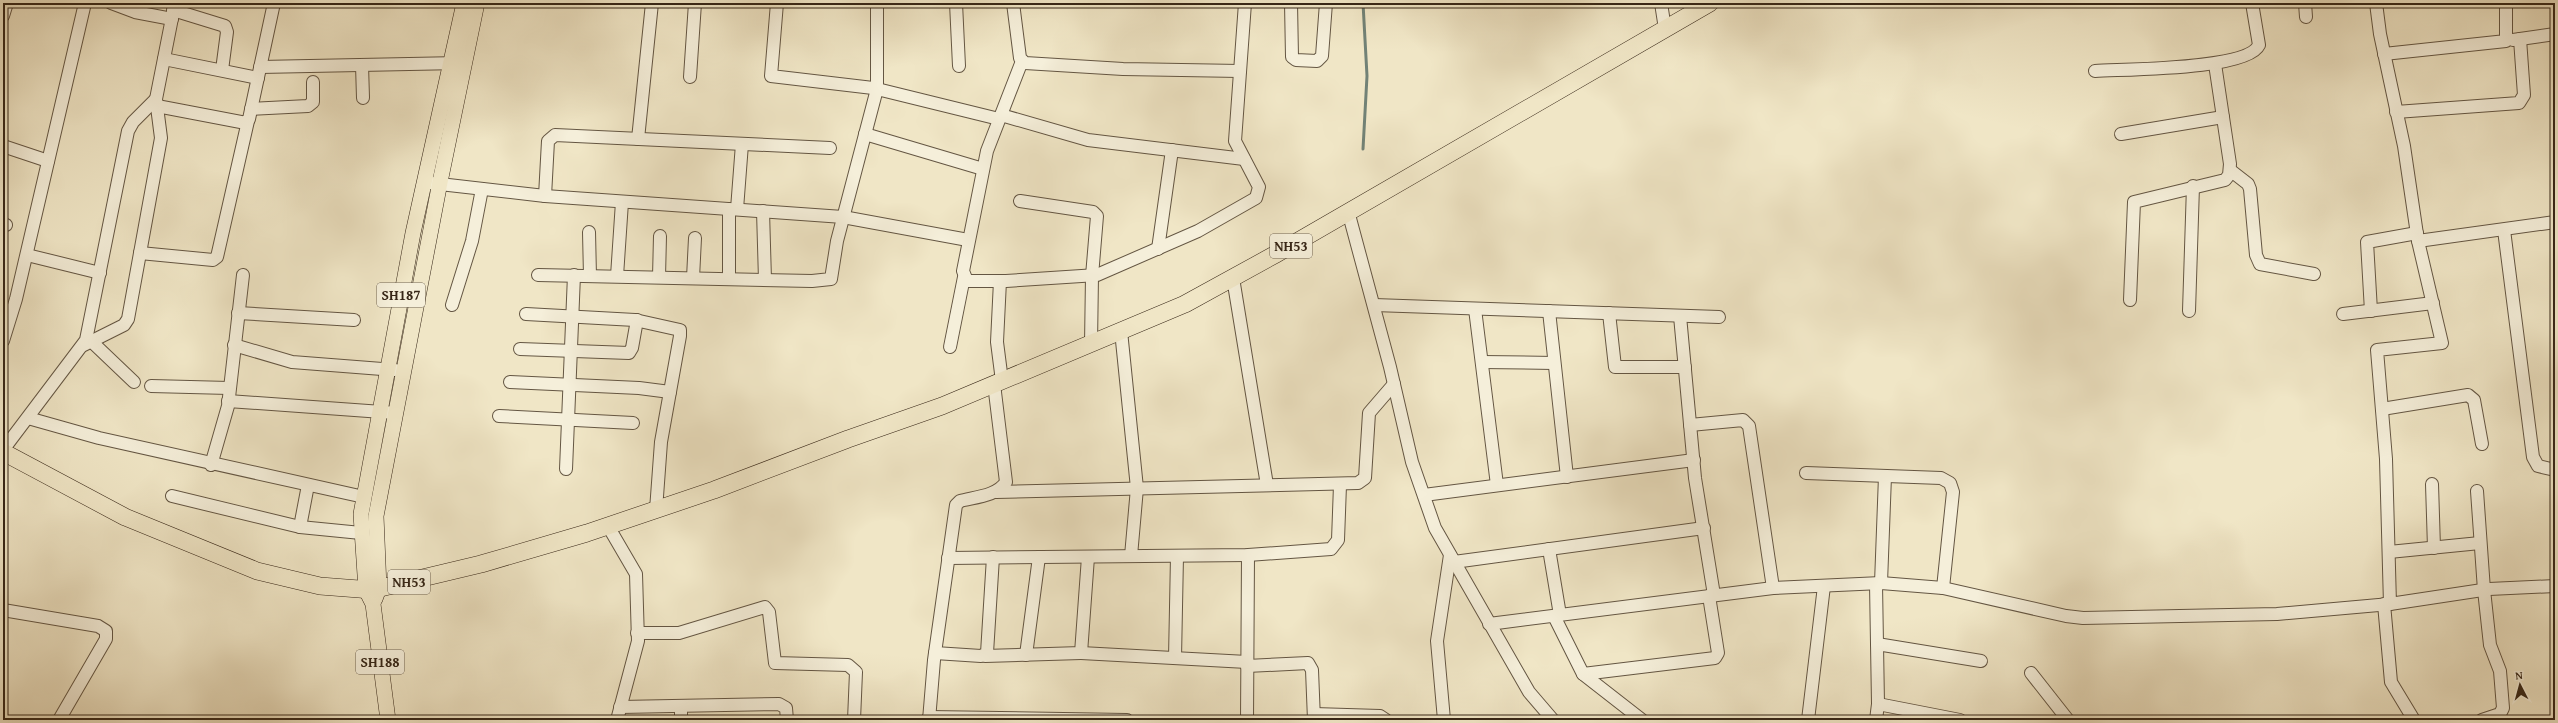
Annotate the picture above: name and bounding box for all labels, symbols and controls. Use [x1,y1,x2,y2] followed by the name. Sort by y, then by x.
[1270,234,1312,258] road number: NH53
[377,283,425,307] road number: SH187
[388,570,430,594] road number: NH53
[356,650,404,674] road number: SH188
[2500,665,2540,705] north arrow
[2514,667,2524,683] text: N

